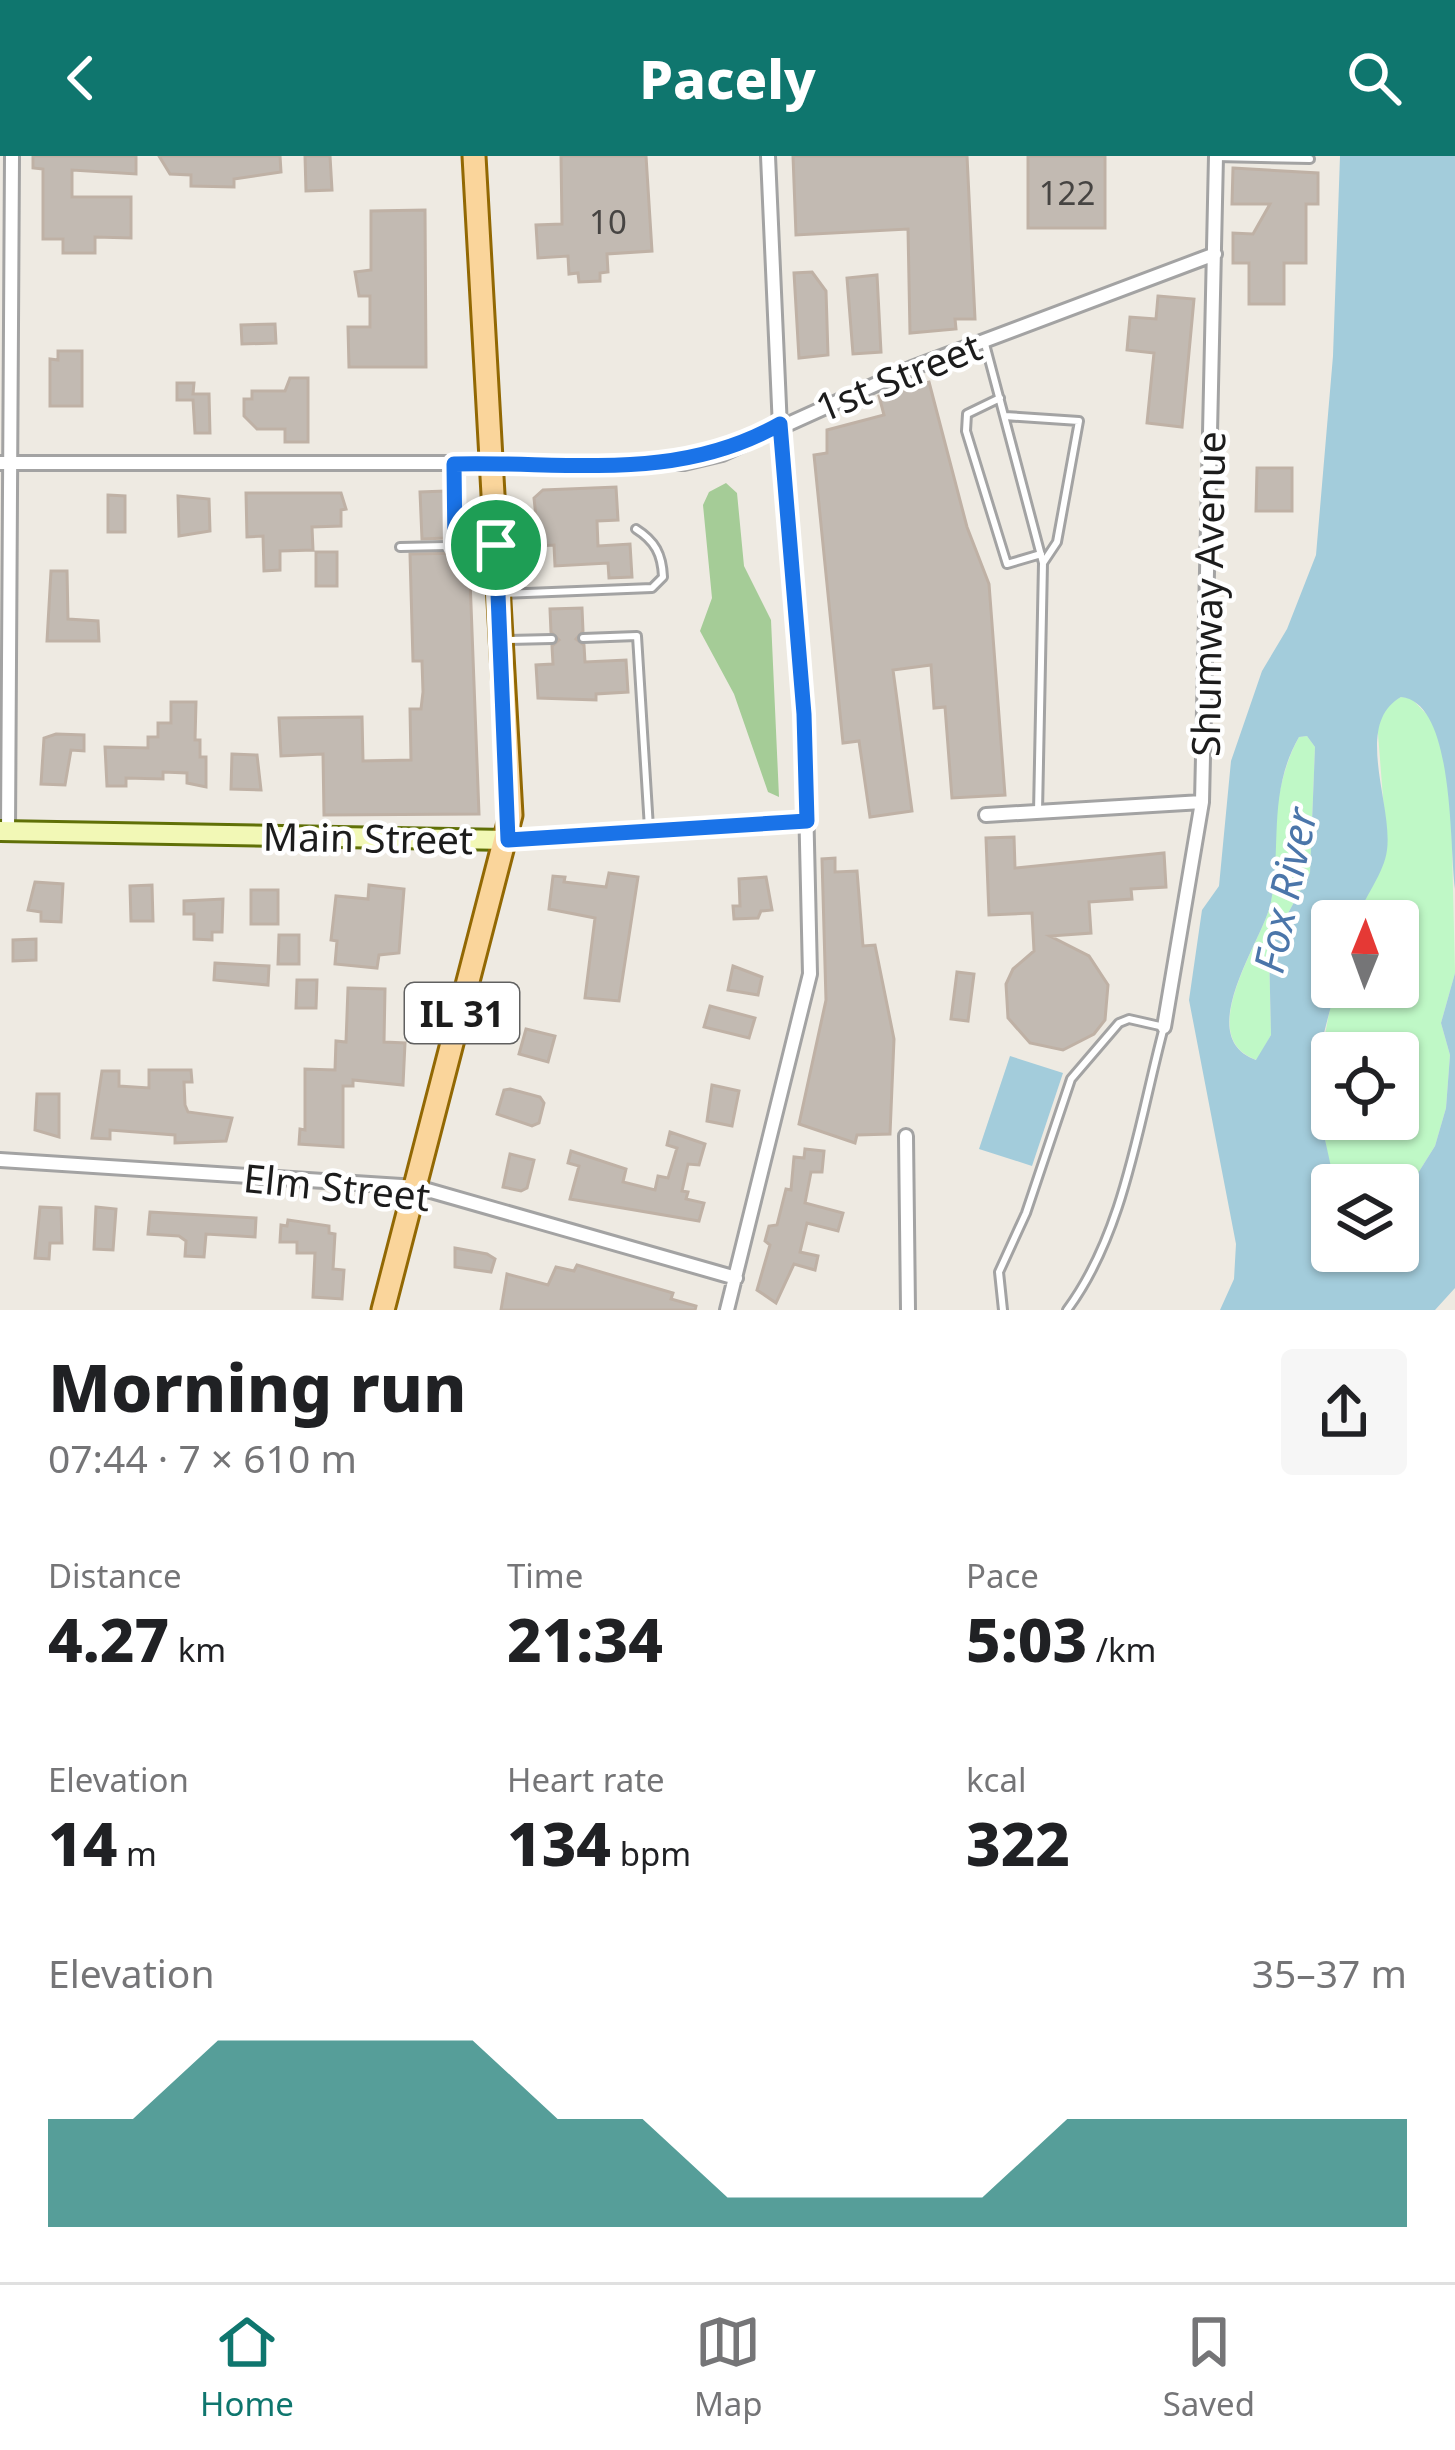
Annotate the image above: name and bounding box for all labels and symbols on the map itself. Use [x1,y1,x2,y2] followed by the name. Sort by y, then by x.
[1039,170,1095,215] house number: 122
[589,199,627,244] house number: 10
[807,319,989,433] street label: 1st Street
[1178,431,1236,757] street label: Shumway Avenue
[445,494,547,596] pin
[1239,800,1330,978] water label: Fox River
[262,809,474,865] street label: Main Street
[1311,900,1419,1008] north arrow
[405,983,519,1043] road number: IL 31
[241,1150,433,1222] street label: Elm Street

